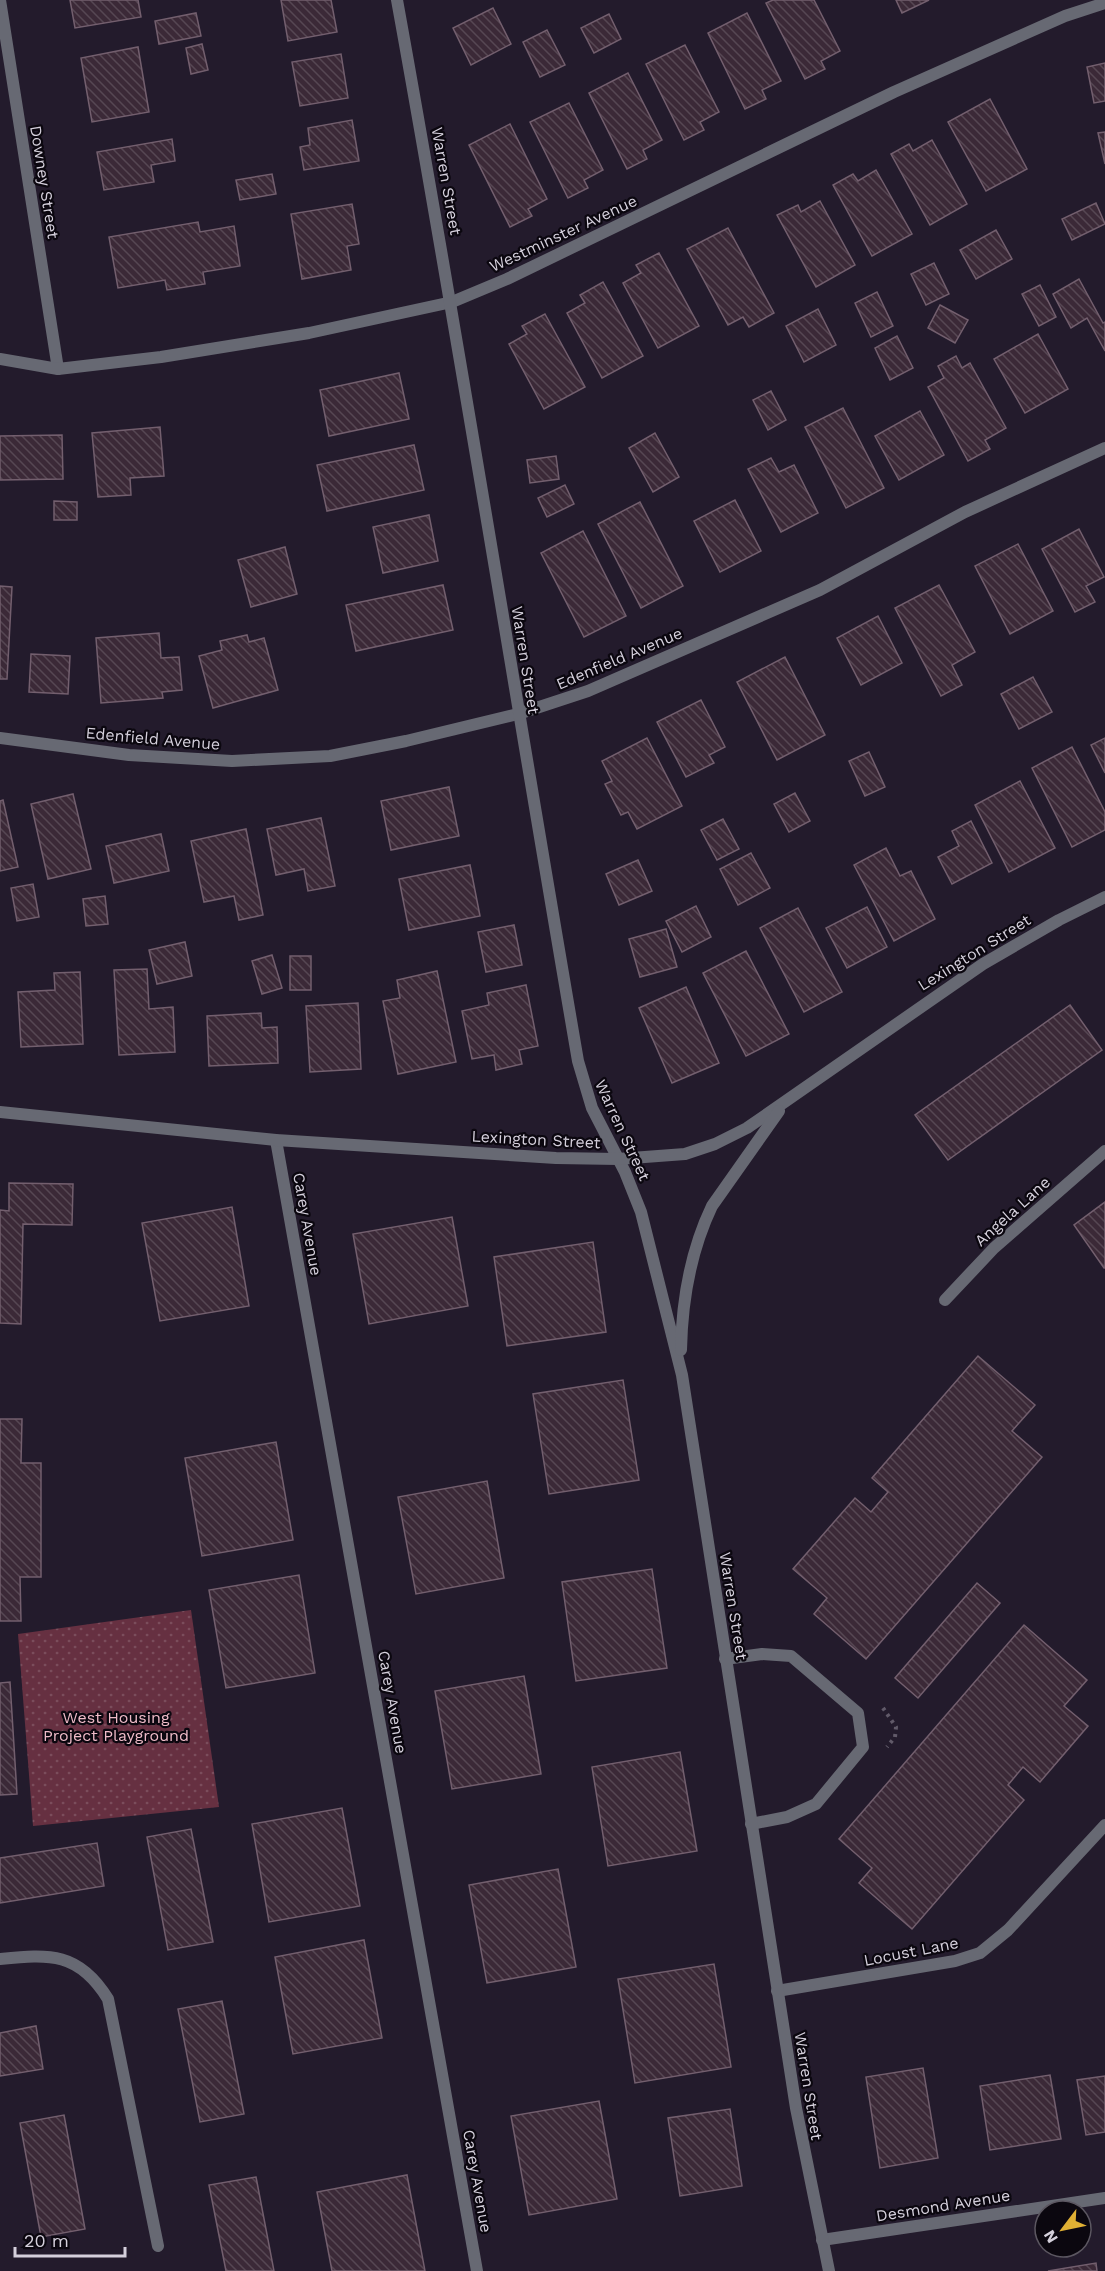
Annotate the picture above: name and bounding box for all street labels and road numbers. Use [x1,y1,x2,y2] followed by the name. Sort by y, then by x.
[26,124,63,240] street label: Downey Street
[428,126,465,237] street label: Warren Street
[486,191,640,276] street label: Westminster Avenue
[508,605,543,716] street label: Warren Street
[553,623,685,694] street label: Edenfield Avenue
[85,723,221,754] street label: Edenfield Avenue
[914,910,1034,995] street label: Lexington Street
[591,1077,654,1184] street label: Warren Street
[471,1127,601,1152] street label: Lexington Street
[289,1171,326,1277] street label: Carey Avenue
[971,1173,1054,1250] street label: Angela Lane
[716,1551,751,1662] street label: Warren Street
[374,1649,411,1755] street label: Carey Avenue
[862,1933,960,1970] street label: Locust Lane
[791,2031,826,2142] street label: Warren Street
[459,2128,496,2234] street label: Carey Avenue
[875,2186,1011,2225] street label: Desmond Avenue

